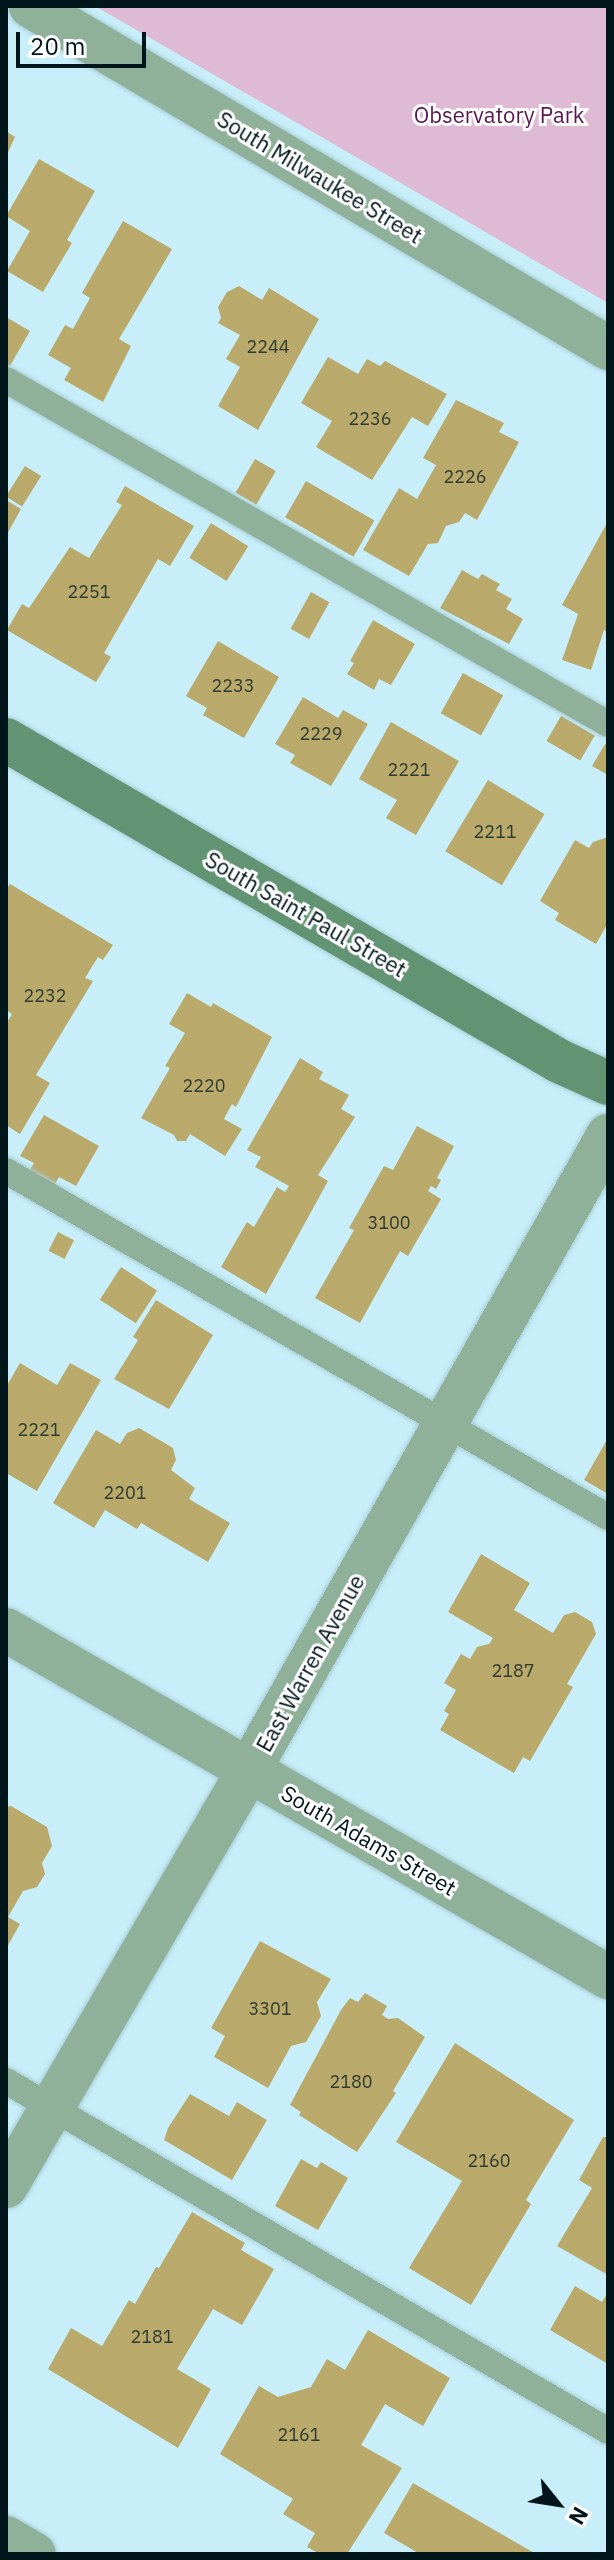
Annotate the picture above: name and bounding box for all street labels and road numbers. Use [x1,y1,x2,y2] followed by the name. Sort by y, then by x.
[213,105,427,249] street label: South Milwaukee Street
[201,846,411,982] street label: South Saint Paul Street
[250,1570,370,1756] street label: East Warren Avenue
[277,1779,461,1901] street label: South Adams Street

